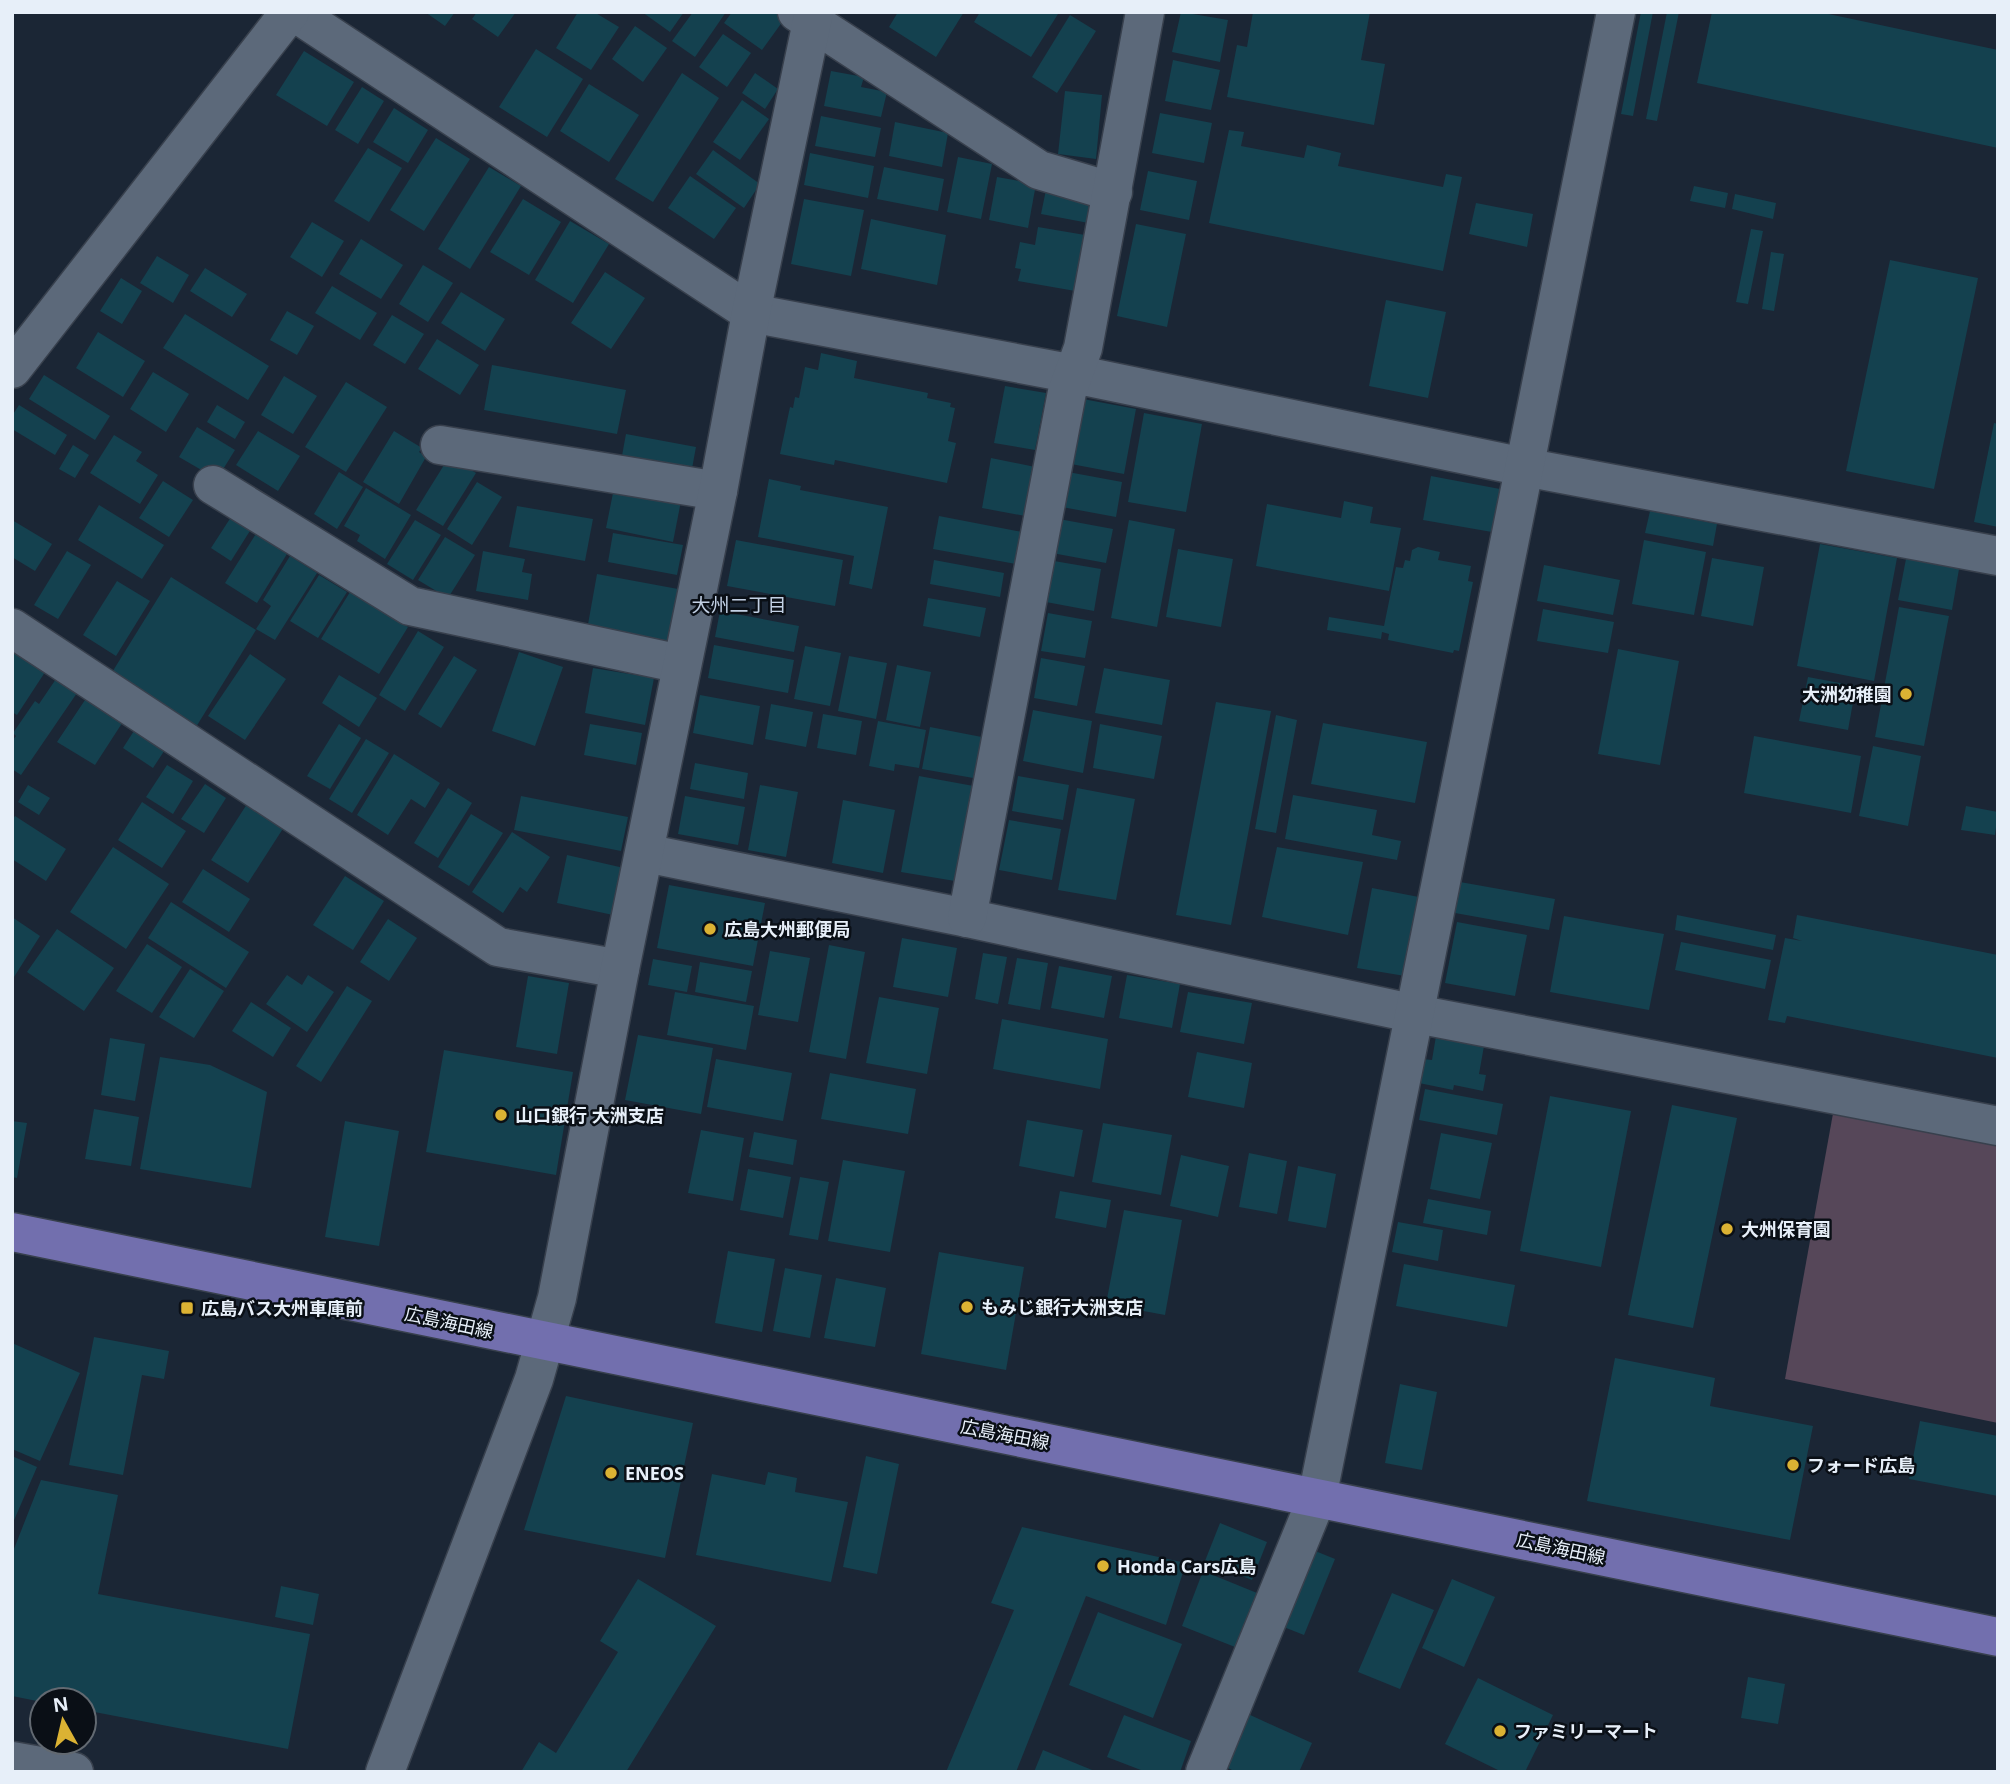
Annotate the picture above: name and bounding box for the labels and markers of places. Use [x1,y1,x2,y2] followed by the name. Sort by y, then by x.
[1802,682,1892,706] place label: 大洲幼稚園
[1898,686,1914,702] marker: 大洲幼稚園
[724,917,850,941] place label: 広島大州郵便局
[702,921,718,937] marker: 広島大州郵便局
[515,1103,664,1127] place label: 山口銀行 大洲支店
[493,1107,509,1123] marker: 山口銀行 大洲支店
[1741,1217,1831,1241] place label: 大州保育園
[1719,1221,1735,1237] marker: 大州保育園
[981,1295,1143,1319] place label: もみじ銀行大洲支店
[201,1296,363,1320] place label: 広島バス大州車庫前
[959,1299,975,1315] marker: もみじ銀行大洲支店
[179,1300,195,1316] marker: 広島バス大州車庫前
[1807,1453,1915,1477] place label: フォード広島
[1785,1457,1801,1473] marker: フォード広島
[625,1461,684,1485] place label: ENEOS
[603,1465,619,1481] marker: ENEOS
[1117,1554,1256,1578] place label: Honda Cars広島
[1095,1558,1111,1574] marker: Honda Cars広島
[1514,1719,1658,1743] place label: ファミリーマート
[1492,1723,1508,1739] marker: ファミリーマート

